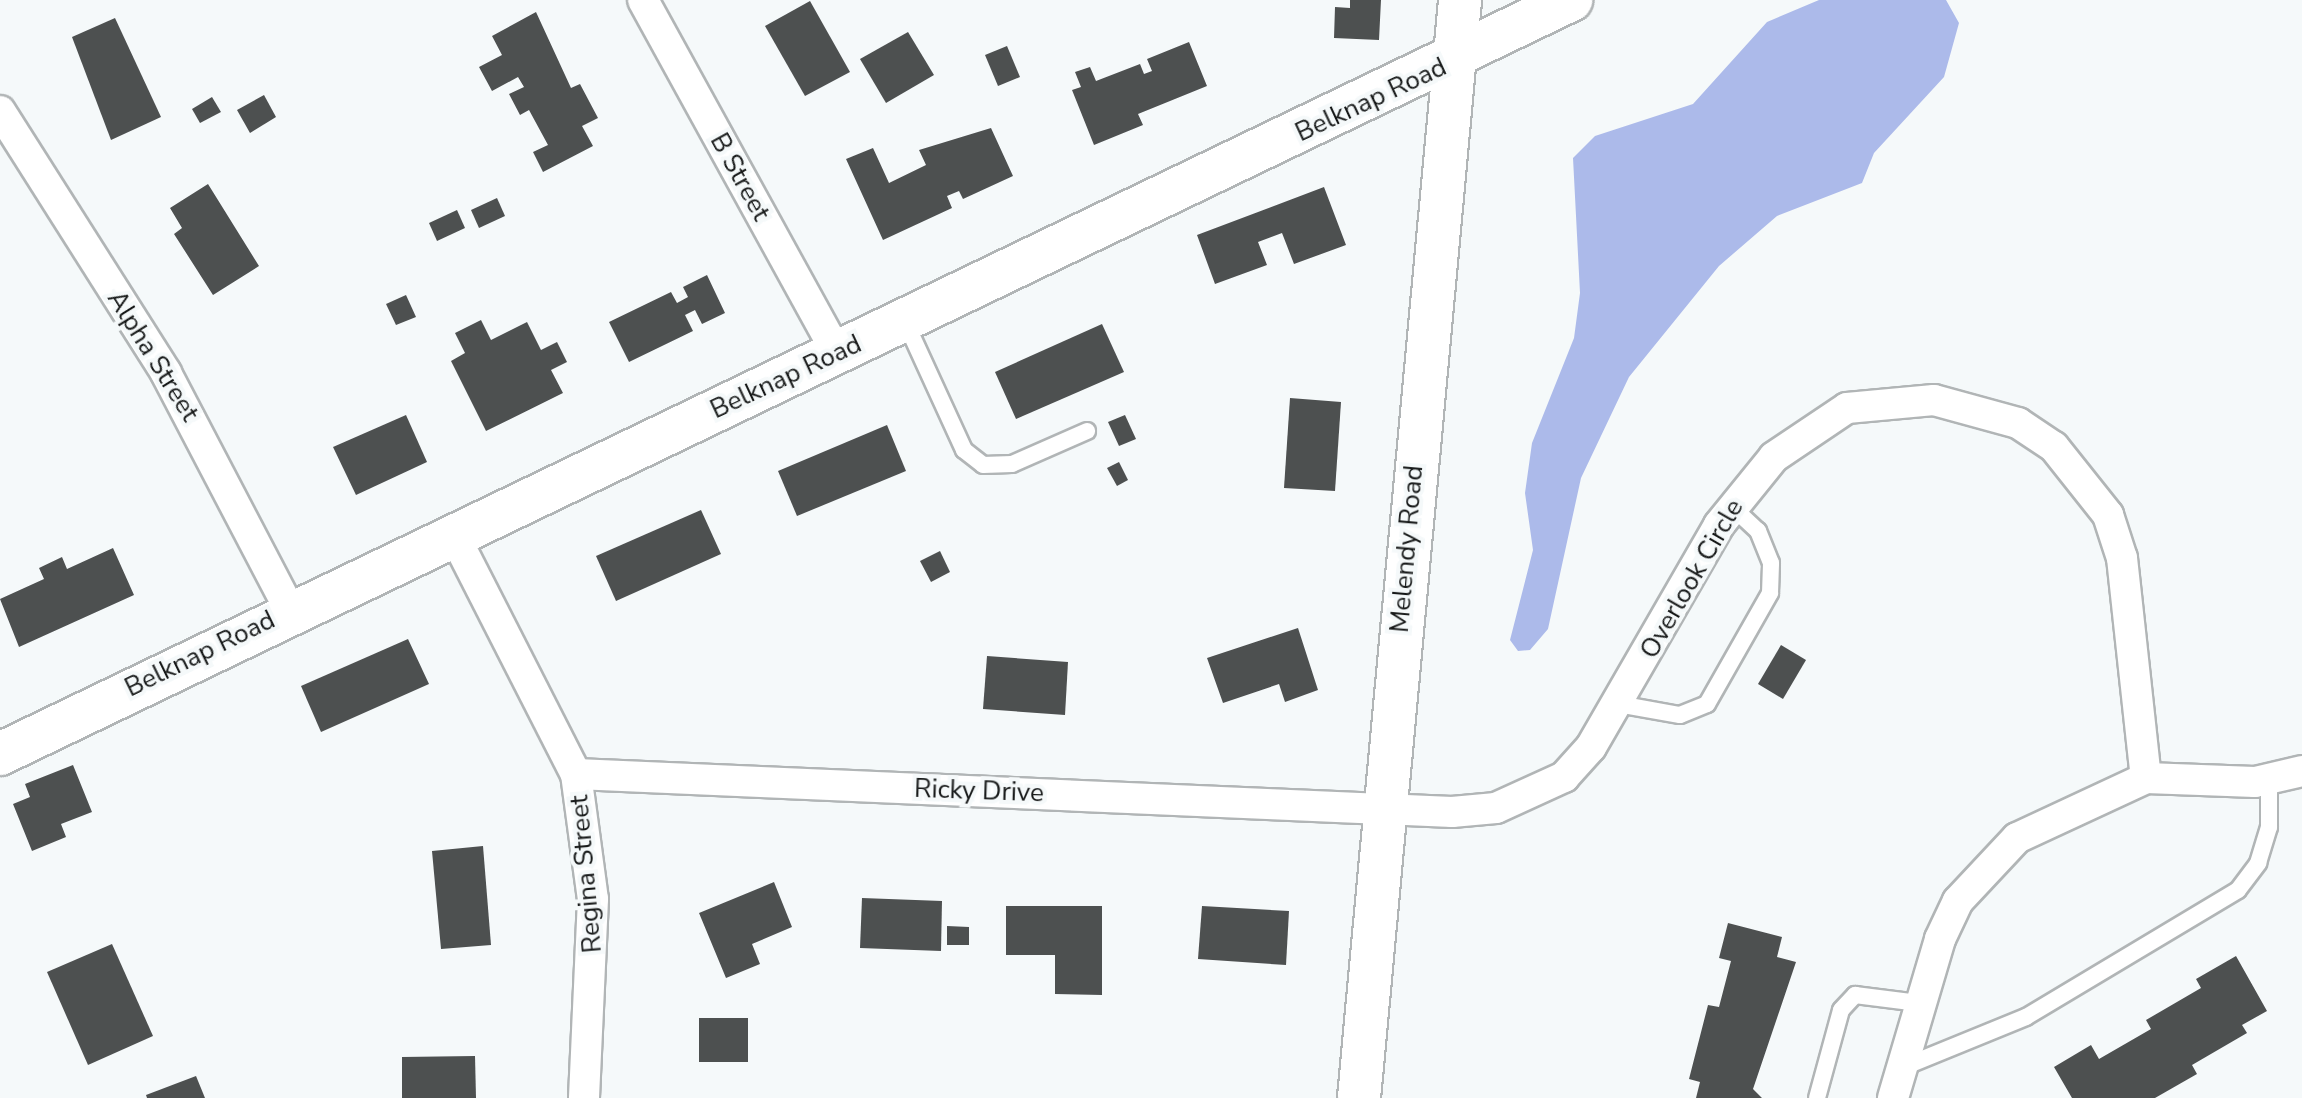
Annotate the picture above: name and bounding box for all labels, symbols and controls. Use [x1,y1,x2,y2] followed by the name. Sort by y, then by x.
[1291,51,1451,149] street label: Belknap Road
[703,128,777,226] street label: B Street
[101,285,205,427] street label: Alpha Street
[706,328,866,426] street label: Belknap Road
[1384,464,1430,634] street label: Melendy Road
[1634,494,1750,664] street label: Overlook Circle
[120,604,280,704] street label: Belknap Road
[914,773,1044,809] street label: Ricky Drive
[564,794,608,954] street label: Regina Street

